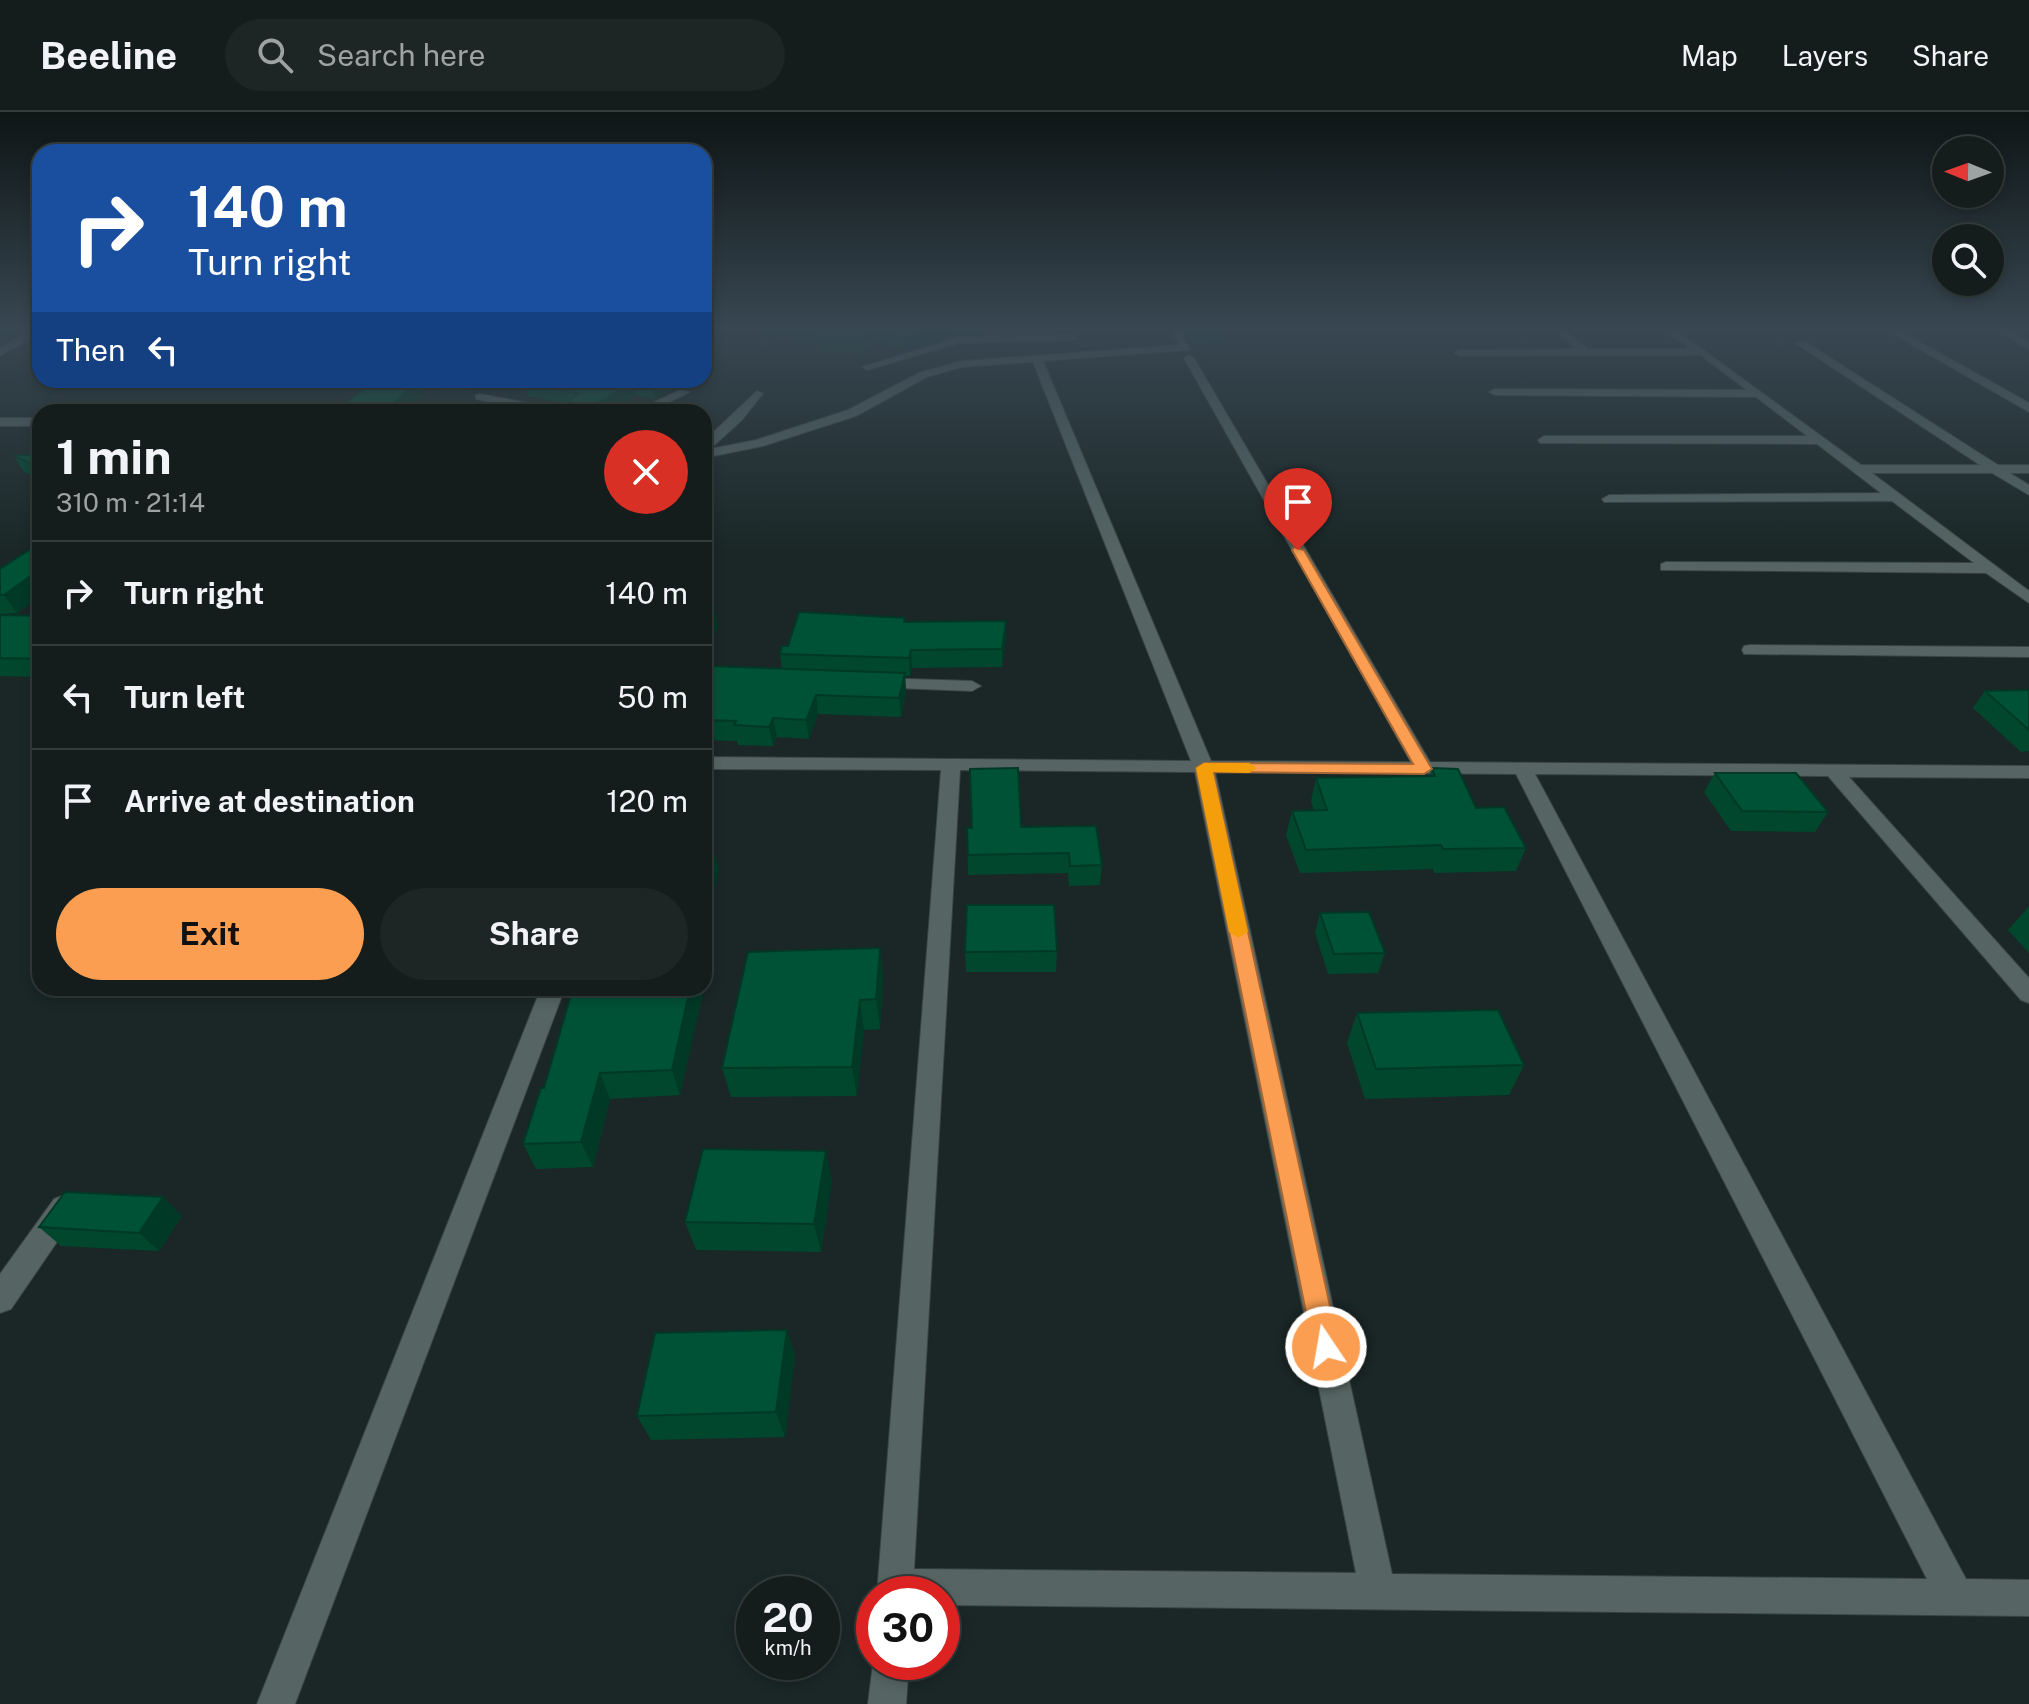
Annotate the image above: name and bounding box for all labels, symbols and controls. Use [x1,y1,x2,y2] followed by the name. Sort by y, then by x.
[225,19,785,91] search box
[40,33,177,78] text: Beeline
[253,33,297,77] icon: search
[317,37,486,73] text: Search here
[1681,39,1738,72] text: Map
[1782,39,1868,72] text: Layers
[1912,39,1989,72] text: Share
[1932,136,2004,208] north arrow
[1932,136,2004,296] map controls
[188,174,348,240] text: 140 m
[56,176,160,280] icon: right
[1932,224,2004,296] button: search
[188,241,351,283] text: Turn right
[141,328,185,372] icon: left
[56,332,125,368] text: Then
[56,428,172,485] text: 1 min
[604,430,688,514] button: close
[1264,468,1332,550] pin
[1276,480,1320,524] icon: arrive
[56,487,205,518] text: 310 m · 21:14
[56,571,100,615] icon: right
[124,575,264,611] text: Turn right
[605,575,688,611] text: 140 m
[56,675,100,719] icon: left
[124,679,245,715] text: Turn left
[617,679,688,715] text: 50 m
[56,779,100,823] icon: arrive
[124,783,415,819] text: Arrive at destination
[606,783,688,819] text: 120 m
[56,888,364,980] button: Exit
[380,888,688,980] button: Share
[1284,1305,1368,1389] position arrow
[856,1576,960,1680] speed limit sign: 30
[762,1594,814,1641] text: 20
[764,1636,812,1660] text: km/h

